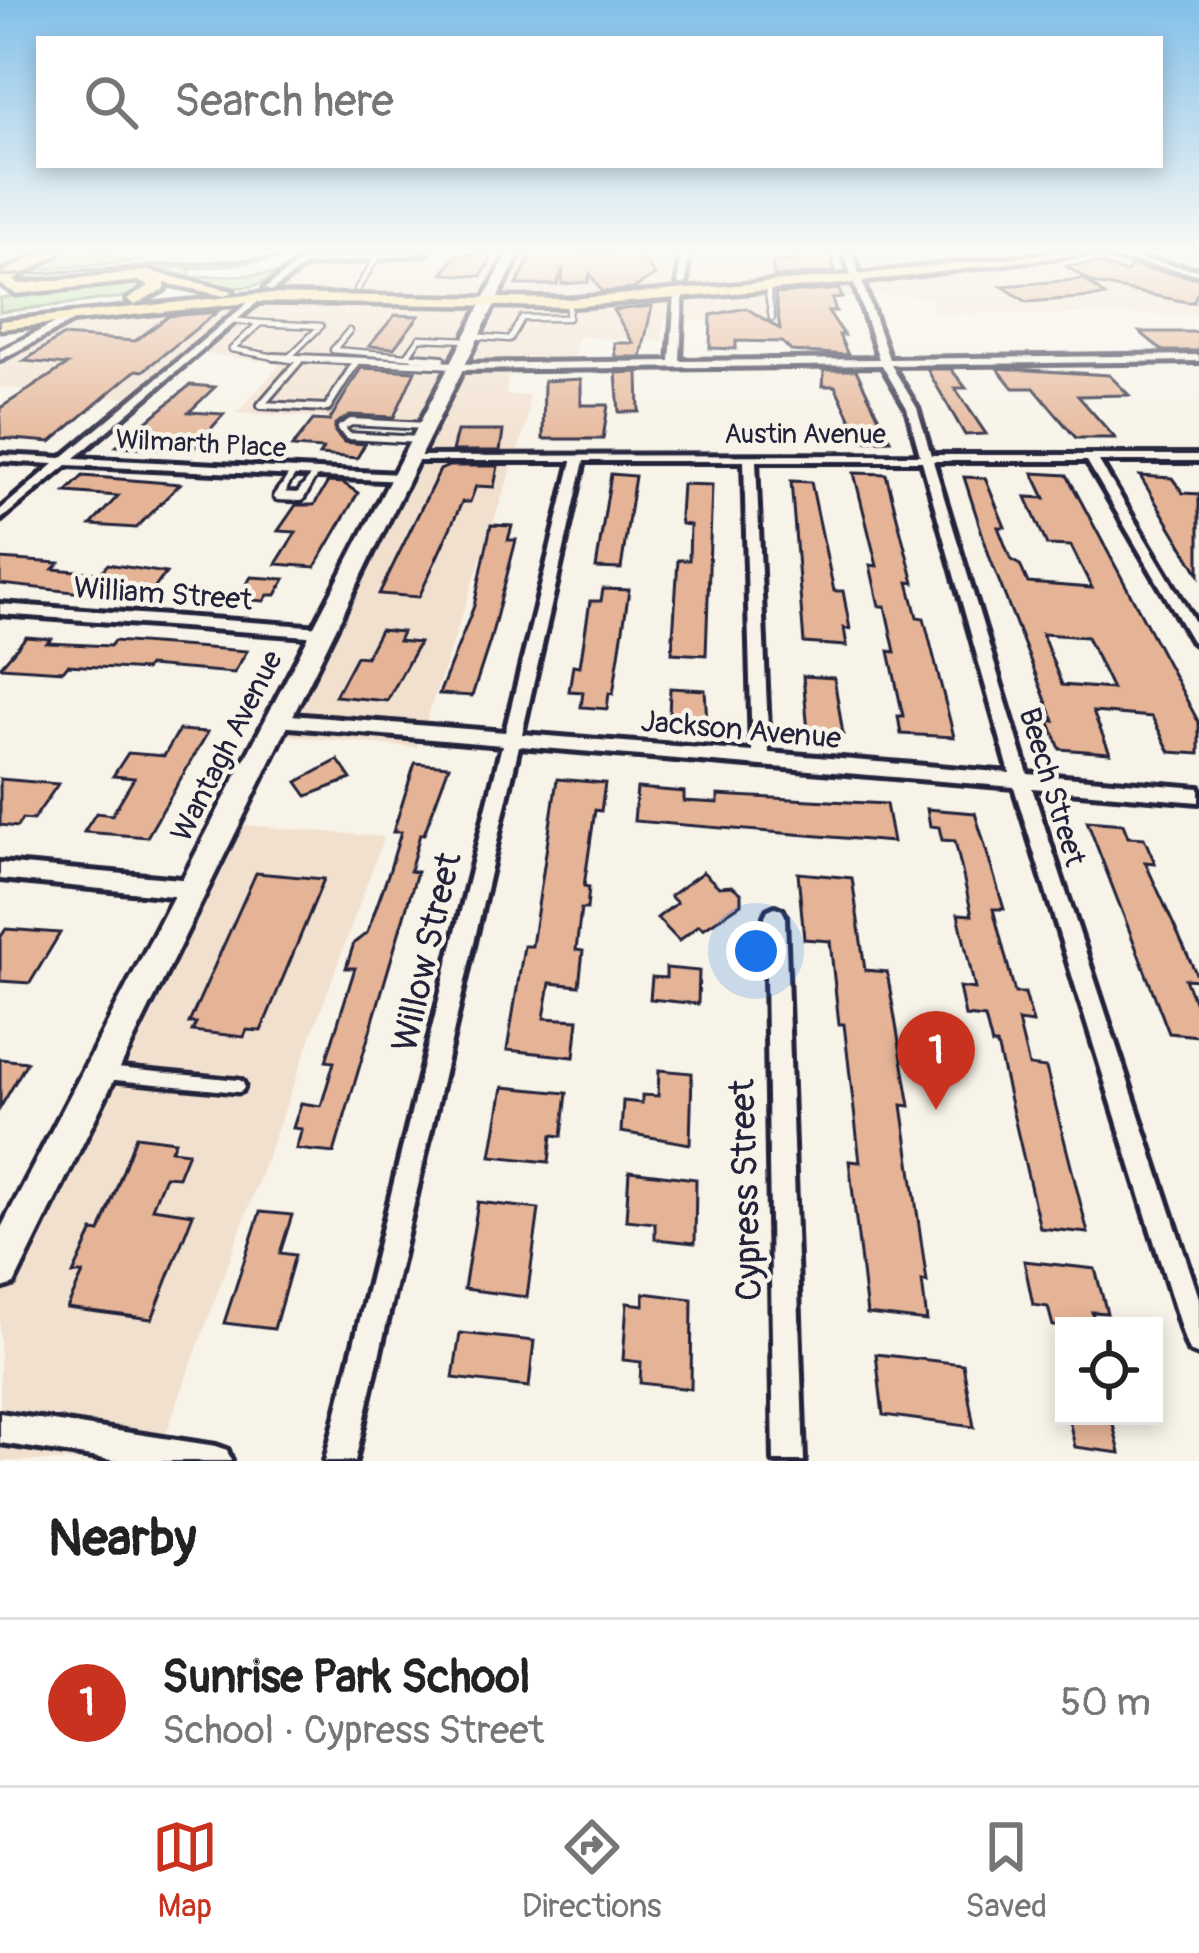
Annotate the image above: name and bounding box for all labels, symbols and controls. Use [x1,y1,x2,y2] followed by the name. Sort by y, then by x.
[36,36,1163,168] search box
[78,69,144,135] icon: search
[174,74,394,130] text: Search here
[724,418,887,451] street label: Austin Avenue
[115,423,288,465] street label: Wilmarth Place
[72,569,254,619] street label: William Street
[163,644,291,848] street label: Wantagh Avenue
[639,703,843,757] street label: Jackson Avenue
[1010,703,1094,872] street label: Beech Street
[382,848,472,1056] street label: Willow Street
[726,921,786,981] your location
[897,1011,975,1110] pin: 1
[720,1078,772,1302] street label: Cypress Street
[1055,1317,1163,1425] map controls
[1055,1317,1163,1425] button: locate
[48,1507,196,1571] text: Nearby
[162,1650,530,1706] text: Sunrise Park School
[79,1678,95,1727] text: 1
[1060,1678,1151,1727] text: 50 m
[162,1706,544,1755] text: School · Cypress Street
[152,1814,218,1927] tab: Map
[522,1814,662,1927] tab: Directions
[965,1814,1047,1927] tab: Saved

